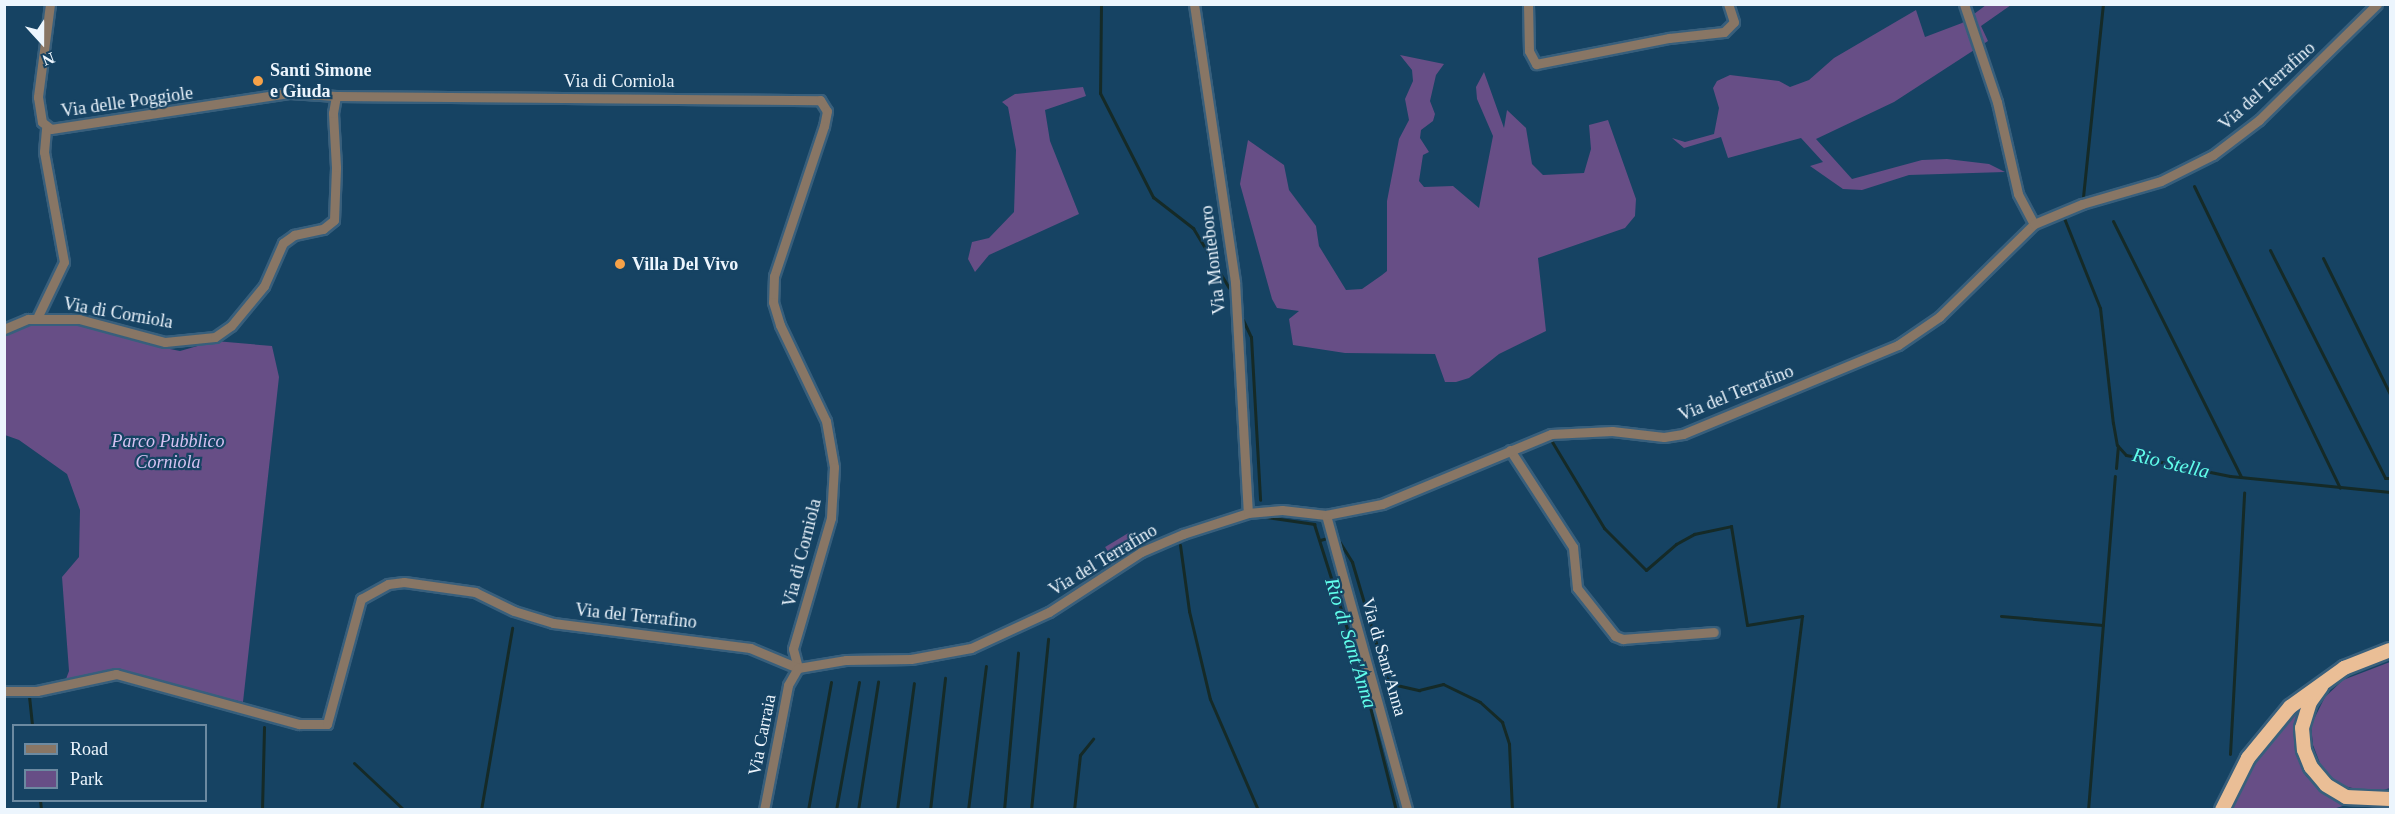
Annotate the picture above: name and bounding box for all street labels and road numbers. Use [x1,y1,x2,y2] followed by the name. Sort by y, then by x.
[2214,37,2320,135] street label: Via del Terrafino
[564,70,674,92] street label: Via di Corniola
[60,82,194,122] street label: Via delle Poggiole
[1196,204,1230,316] street label: Via Monteboro
[62,293,174,333] street label: Via di Corniola
[1675,360,1797,426] street label: Via del Terrafino
[778,497,826,609] street label: Via di Corniola
[1045,519,1161,601] street label: Via del Terrafino
[1357,595,1411,719] street label: Via di Sant'Anna
[574,599,698,633] street label: Via del Terrafino
[744,693,780,777] street label: Via Carraia

